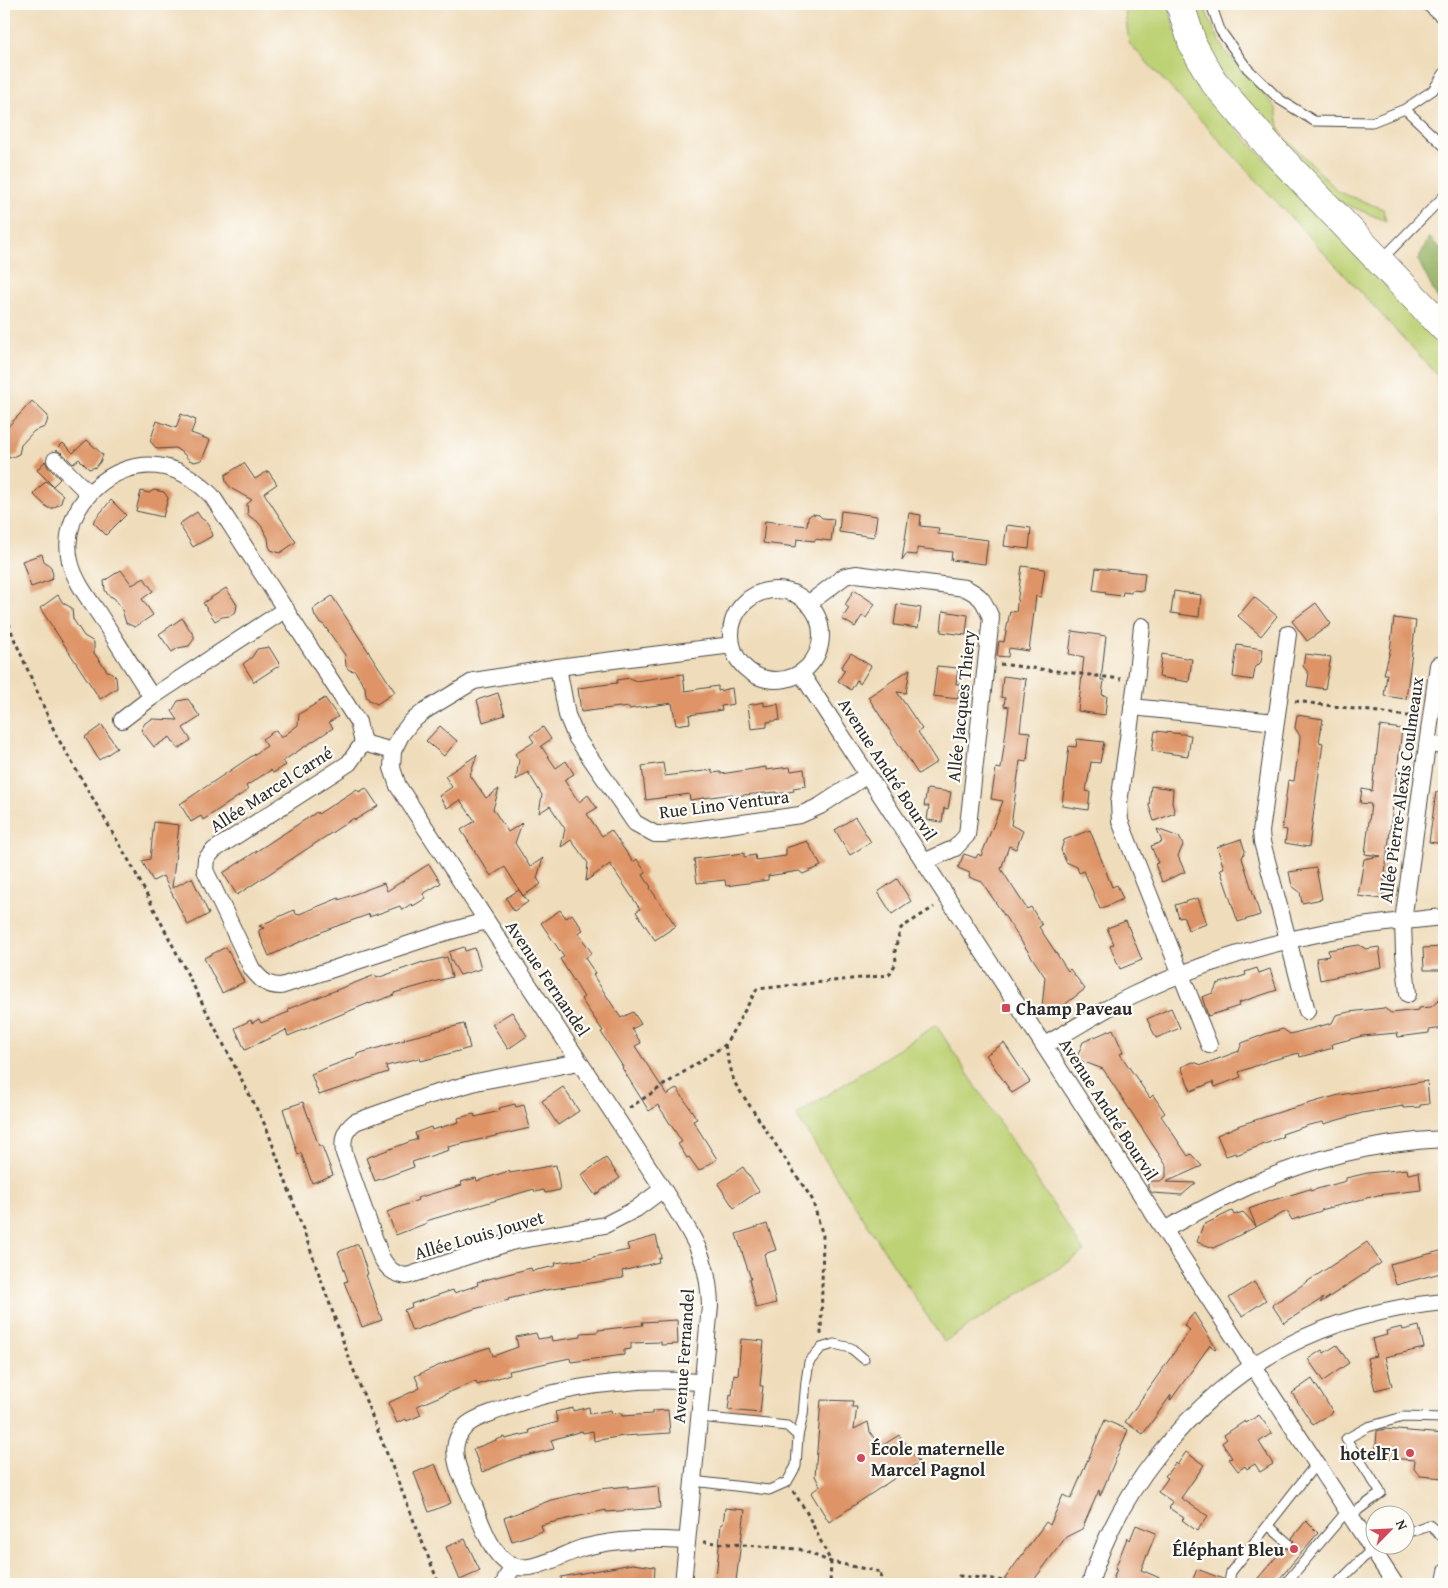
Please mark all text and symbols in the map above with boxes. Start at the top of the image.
street label: Allée Jacques Thiery [940,629,982,783]
street label: Allée Pierre-Alexis Coulmeaux [1372,674,1430,905]
street label: Avenue André Bourvil [832,692,944,846]
street label: Allée Marcel Carné [204,739,338,839]
street label: Rue Lino Ventura [657,783,791,825]
street label: Avenue Fernandel [499,914,597,1042]
place label: Champ Paveau [1016,995,1133,1022]
marker: Champ Paveau [1000,1002,1012,1014]
street label: Avenue André Bourvil [1053,1032,1165,1186]
street label: Allée Louis Jouvet [411,1203,548,1266]
street label: Avenue Fernandel [665,1288,701,1424]
place label: École maternelle Marcel Pagnol [871,1435,1005,1483]
place label: hotelF1 [1340,1440,1400,1467]
marker: hotelF1 [1404,1447,1416,1459]
marker: École maternelle Marcel Pagnol [855,1452,867,1464]
north arrow [1366,1506,1416,1556]
text: N [1391,1516,1413,1534]
place label: Éléphant Bleu [1173,1536,1285,1563]
marker: Éléphant Bleu [1288,1543,1300,1555]

